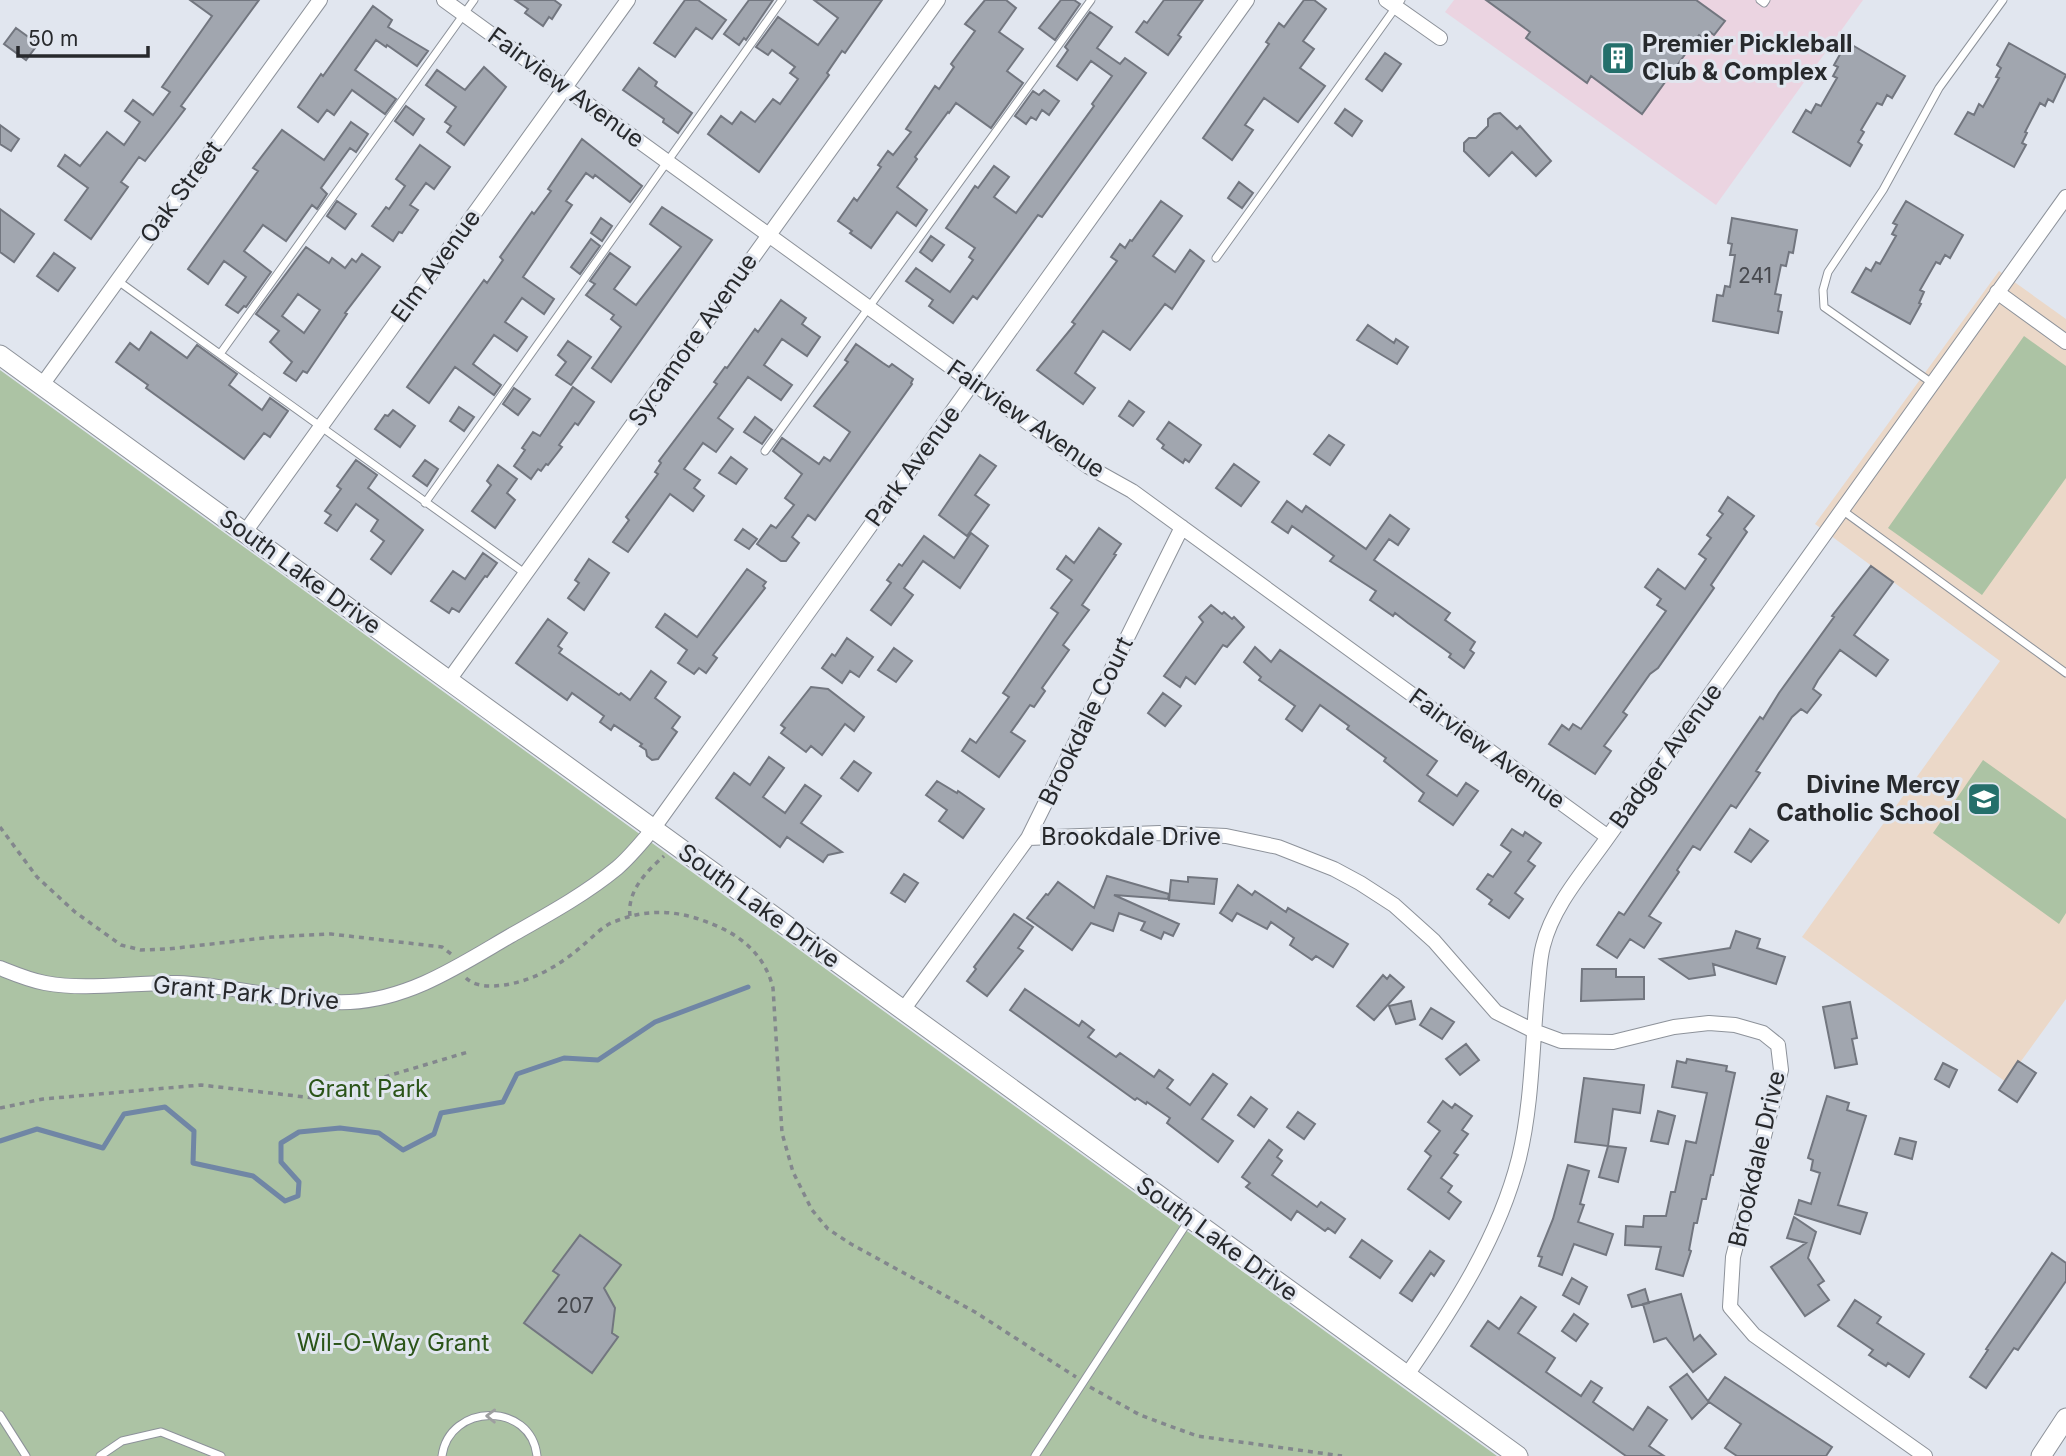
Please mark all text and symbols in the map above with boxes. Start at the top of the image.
scale bar [18,14,147,58]
street label: Fairview Avenue [483,21,650,154]
text: 50 m [28,26,78,51]
place label: Premier Pickleball Club & Complex [1642,29,1852,86]
building icon: Premier Pickleball Club & Complex [1599,39,1637,77]
street label: Oak Street [134,135,228,249]
street label: Elm Avenue [385,204,486,328]
street label: Sycamore Avenue [622,247,763,432]
house number: 241 [1738,263,1772,288]
street label: Fairview Avenue [942,353,1111,484]
street label: Park Avenue [859,400,966,532]
street label: South Lake Drive [214,503,387,640]
street label: Brookdale Court [1032,632,1139,810]
street label: Badger Avenue [1603,677,1728,834]
street label: Fairview Avenue [1404,682,1571,815]
place label: Divine Mercy Catholic School [1776,770,1961,827]
school or university icon: Divine Mercy Catholic School [1965,780,2003,818]
street label: Brookdale Drive [1041,822,1221,851]
street label: South Lake Drive [673,837,846,974]
street label: Grant Park Drive [152,970,340,1015]
street label: Brookdale Drive [1722,1068,1791,1250]
park label: Grant Park [308,1074,428,1103]
street label: South Lake Drive [1131,1170,1304,1307]
house number: 207 [556,1293,594,1318]
park label: Wil-O-Way Grant [297,1328,490,1357]
one-way arrow [485,1408,496,1424]

